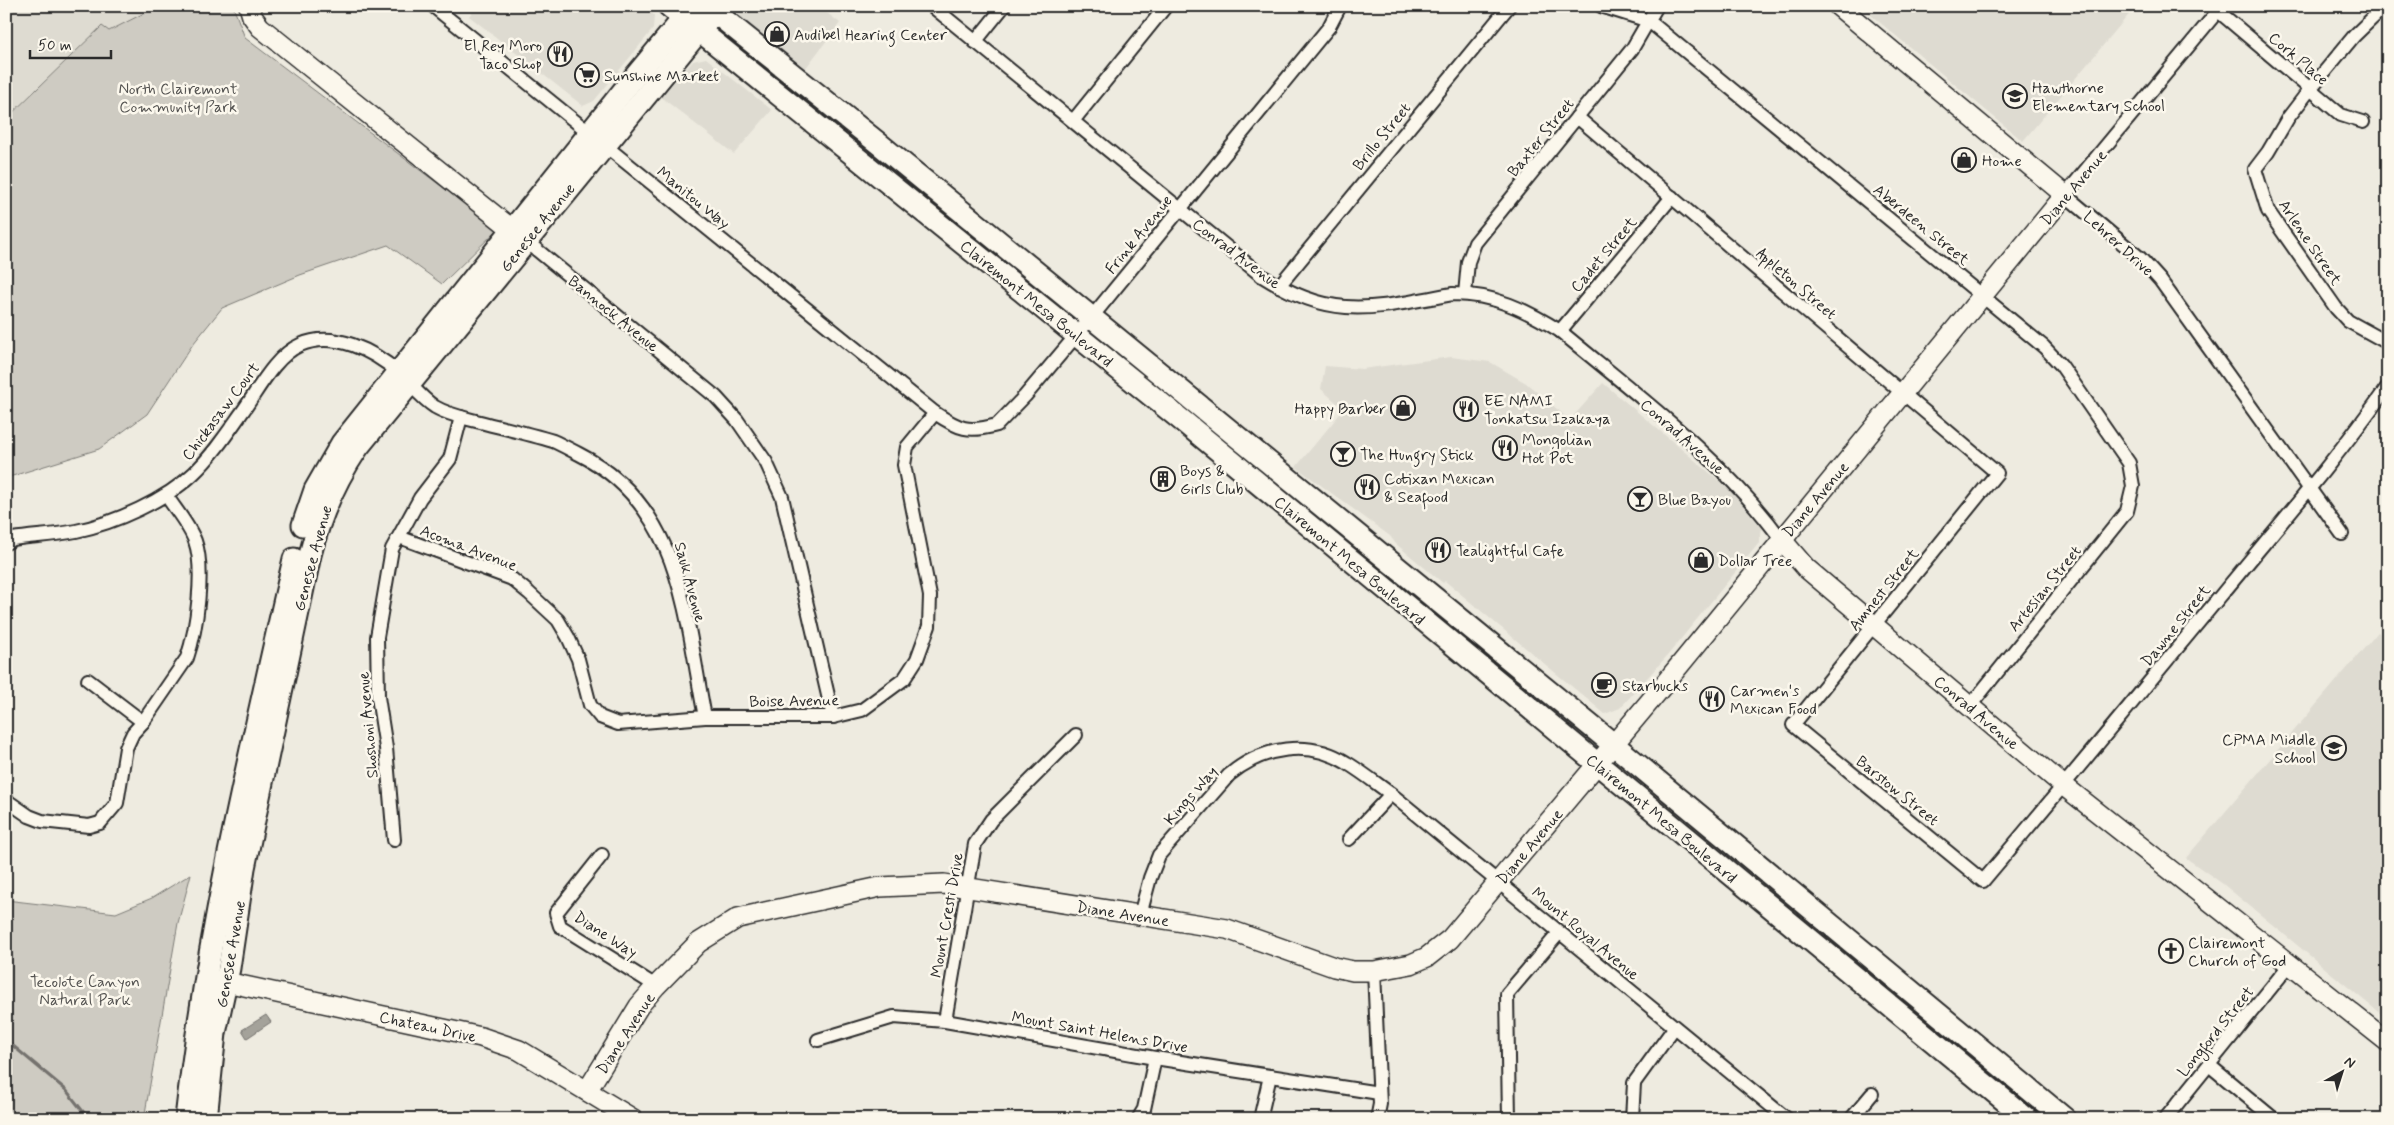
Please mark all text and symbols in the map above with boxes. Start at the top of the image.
shop icon: Audibel Hearing Center [764,21,790,47]
place label: Audibel Hearing Center [794,25,947,47]
scale bar [30,28,111,60]
street label: Cork Place [2264,28,2332,90]
text: 50 m [38,36,72,56]
place label: El Rey Moro Taco Shop [463,36,542,75]
restaurant icon: El Rey Moro Taco Shop [547,41,573,67]
supermarket icon: Sunshine Market [574,62,600,88]
place label: Sunshine Market [604,66,719,87]
place label: Hawthorne Elementary School [2032,78,2165,117]
park label: North Clairemont Community Park [119,79,238,118]
school or university icon: Hawthorne Elementary School [2002,83,2028,109]
street label: Baxter Street [1503,94,1579,182]
street label: Brillo Street [1348,99,1416,175]
street label: Diane Avenue [2036,145,2112,230]
shop icon: Home [1951,147,1977,173]
place label: Home [1982,151,2022,172]
street label: Manitou Way [652,162,734,234]
street label: Genesee Avenue [496,179,581,277]
street label: Aberdeen Street [1869,180,1974,271]
street label: Frink Avenue [1101,191,1178,279]
street label: Arlene Street [2273,196,2346,290]
street label: Lehrer Drive [2078,207,2158,281]
street label: Cadet Street [1566,212,1642,297]
street label: Conrad Avenue [1188,214,1285,295]
street label: Clairemont Mesa Boulevard [955,236,1117,372]
street label: Appleton Street [1751,243,1841,326]
street label: Bannock Avenue [563,271,663,358]
street label: Chickasaw Court [177,358,265,465]
place label: EE NAMI Tonkatsu Izakaya [1484,391,1610,430]
shop icon: Happy Barber [1390,395,1416,421]
street label: Conrad Avenue [1635,395,1729,480]
restaurant icon: EE NAMI Tonkatsu Izakaya [1453,396,1479,422]
place label: Happy Barber [1294,399,1386,420]
place label: Mongolian Hot Pot [1522,430,1592,469]
restaurant icon: Mongolian Hot Pot [1492,435,1518,461]
bar icon: The Hungry Stick [1330,441,1356,467]
place label: The Hungry Stick [1360,445,1474,467]
street label: Diane Avenue [1778,457,1854,542]
place label: Boys & Girls Club [1180,461,1243,500]
building icon: Boys & Girls Club [1150,466,1176,492]
place label: Cotixan Mexican & Seafood [1384,469,1495,510]
restaurant icon: Cotixan Mexican & Seafood [1354,474,1380,500]
bar icon: Blue Bayou [1627,486,1653,512]
place label: Blue Bayou [1658,490,1731,511]
street label: Clairemont Mesa Boulevard [1269,492,1429,631]
street label: Genesee Avenue [289,503,338,614]
street label: Acoma Avenue [417,520,520,577]
restaurant icon: Tealightful Cafe [1425,537,1451,563]
street label: Sauk Avenue [669,540,710,625]
place label: Tealightful Cafe [1456,541,1565,562]
street label: Artesian Street [2004,542,2086,636]
street label: Amnest Street [1844,544,1924,636]
shop icon: Dollar Tree [1688,547,1714,573]
place label: Dollar Tree [1718,551,1792,572]
street label: Dawne Street [2137,580,2216,671]
street label: Shoshoni Avenue [353,670,384,779]
street label: Conrad Avenue [1929,671,2024,755]
cafe icon: Starbucks [1591,672,1617,698]
place label: Starbucks [1622,676,1688,697]
place label: Carmen's Mexican Food [1730,681,1817,720]
restaurant icon: Carmen's Mexican Food [1699,686,1725,712]
street label: Boise Avenue [749,690,839,713]
place label: CPMA Middle School [2222,730,2316,769]
school or university icon: CPMA Middle School [2321,735,2347,761]
street label: Clairemont Mesa Boulevard [1581,750,1741,889]
street label: Barstow Street [1851,751,1943,831]
street label: Kings Way [1160,762,1223,831]
street label: Diane Avenue [1492,804,1568,889]
street label: Mount Cresti Drive [926,850,969,980]
street label: Mount Royal Avenue [1527,883,1644,986]
street label: Diane Avenue [1075,897,1171,932]
street label: Genesee Avenue [212,899,251,1010]
street label: Diane Way [569,907,641,964]
place label: Clairemont Church of God [2188,933,2286,972]
church icon: Clairemont Church of God [2158,938,2184,964]
park label: Tecolote Canyon Natural Park [30,972,140,1011]
street label: Longford Street [2173,982,2261,1083]
street label: Diane Avenue [592,989,661,1079]
street label: Chateau Drive [377,1007,479,1048]
street label: Mount Saint Helens Drive [1010,1007,1190,1058]
north arrow [2316,1048,2366,1098]
text: N [2340,1053,2359,1073]

